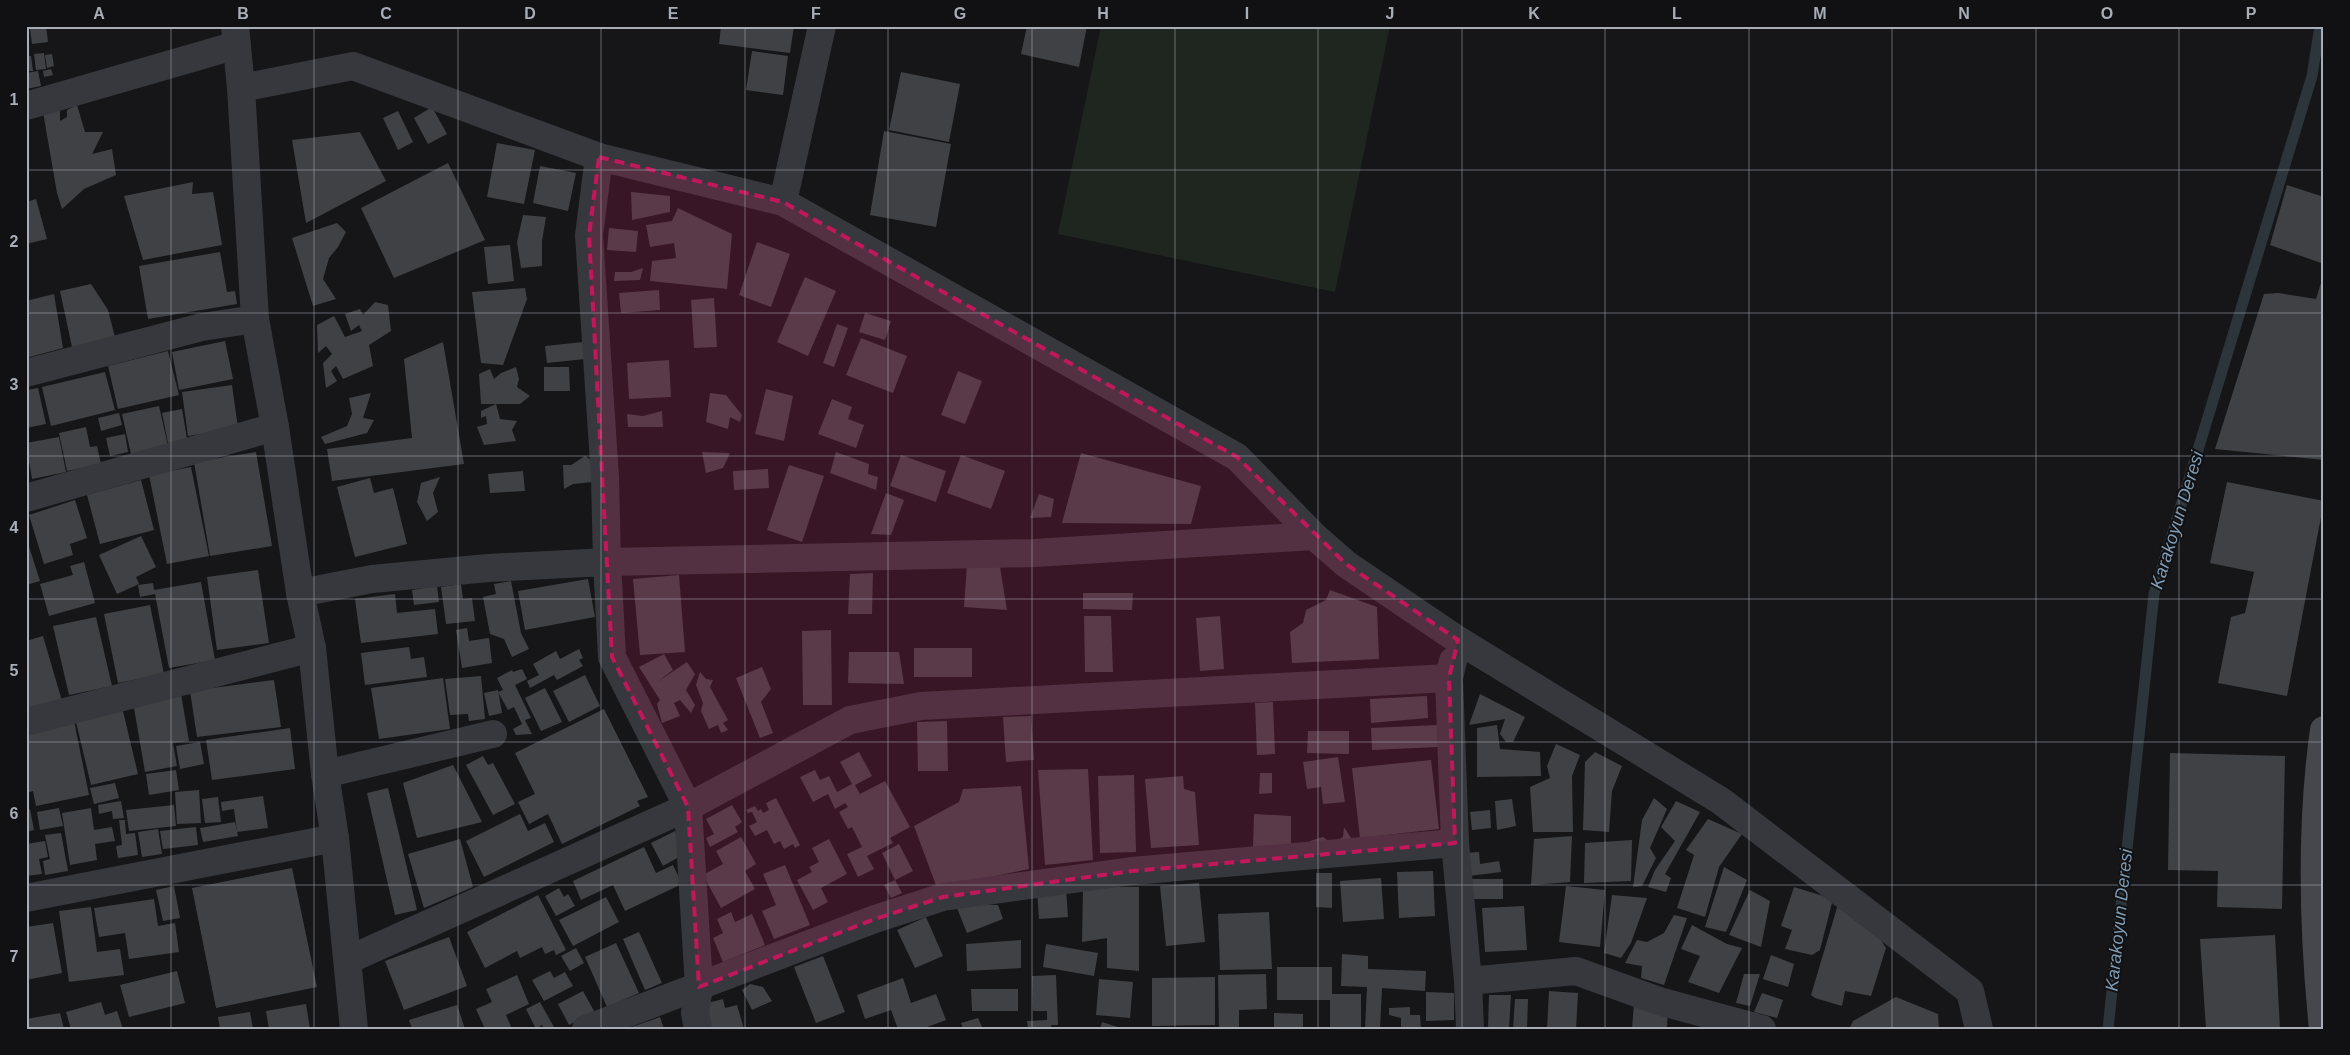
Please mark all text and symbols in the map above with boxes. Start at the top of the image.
text: A [93,5,105,22]
text: B [237,5,249,22]
text: C [380,5,392,22]
text: D [524,5,536,22]
text: E [668,5,679,22]
text: F [811,5,821,22]
text: G [954,5,966,22]
text: H [1097,5,1109,22]
text: I [1245,5,1249,22]
text: J [1386,5,1394,22]
text: K [1528,5,1540,22]
text: L [1672,5,1682,22]
text: M [1813,5,1827,22]
text: N [1958,5,1970,22]
text: O [2101,5,2113,22]
text: P [2246,5,2257,22]
text: 1 [10,91,19,108]
text: 2 [10,233,19,250]
text: 3 [10,376,19,393]
water label: Karakoyun Deresi [2147,448,2208,591]
text: 4 [10,519,19,536]
text: 5 [10,662,19,679]
text: 6 [10,805,19,822]
water label: Karakoyun Deresi [2102,847,2137,992]
text: 7 [10,948,19,965]

